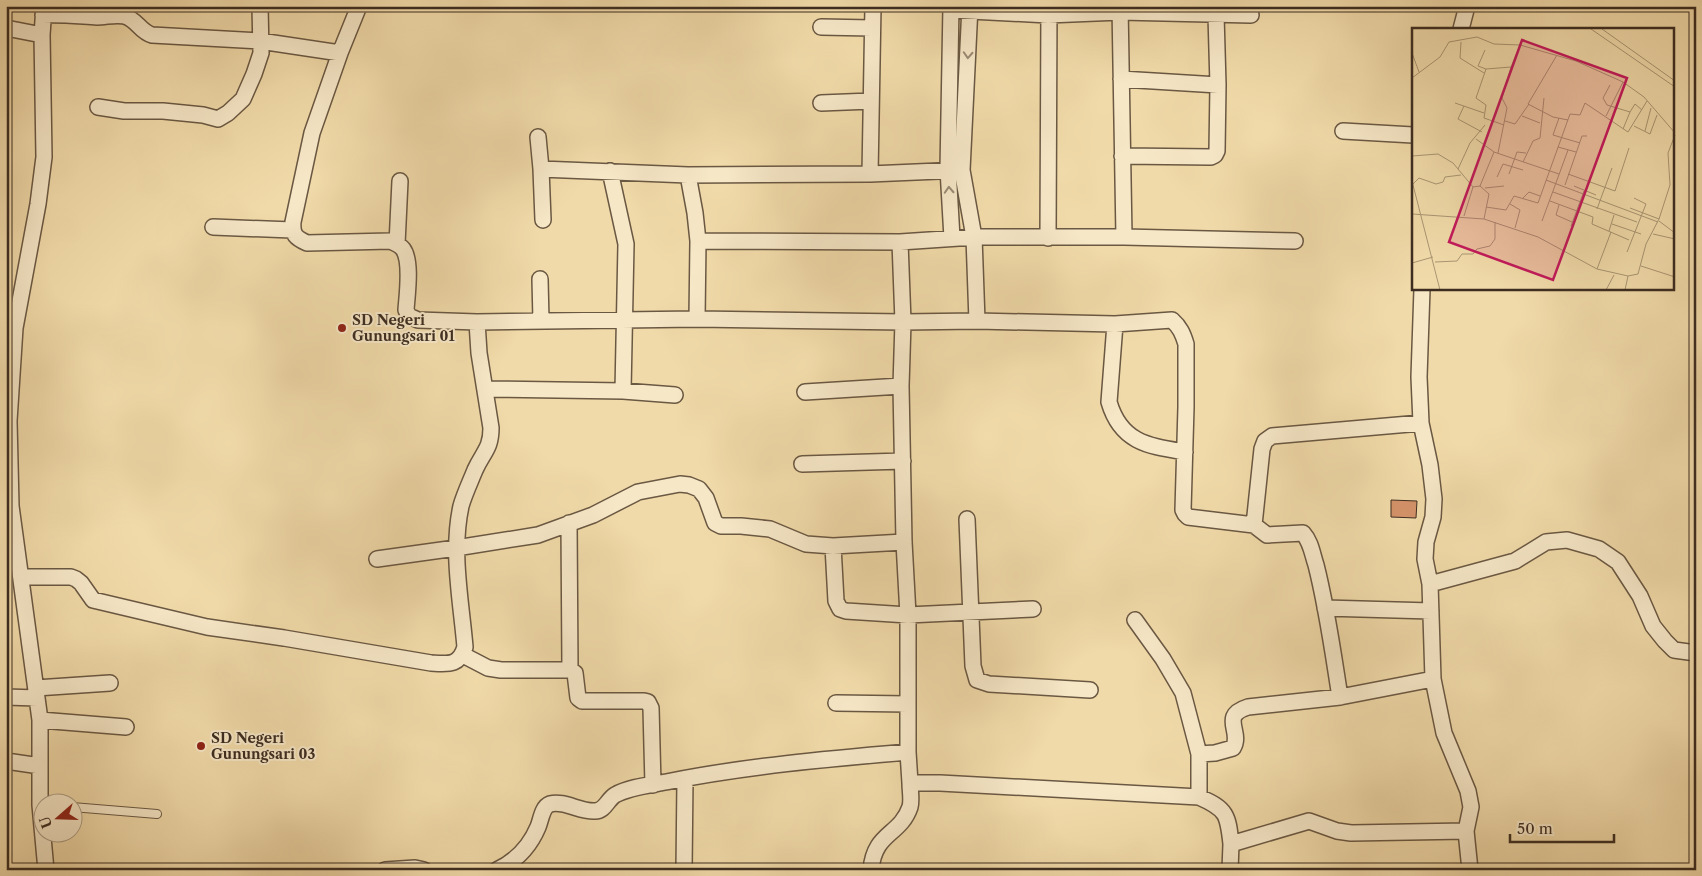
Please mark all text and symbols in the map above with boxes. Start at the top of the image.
inset map [1412,28,1674,290]
one-way arrow [962,51,973,59]
one-way arrow [944,186,955,194]
place label: SD Negeri Gunungsari 01 [352,311,455,345]
marker: SD Negeri Gunungsari 01 [336,322,348,334]
place label: SD Negeri Gunungsari 03 [211,729,315,763]
marker: SD Negeri Gunungsari 03 [195,740,207,752]
north arrow [32,794,82,844]
scale bar [1510,811,1613,843]
text: U [35,813,56,831]
text: 50 m [1517,819,1553,838]

